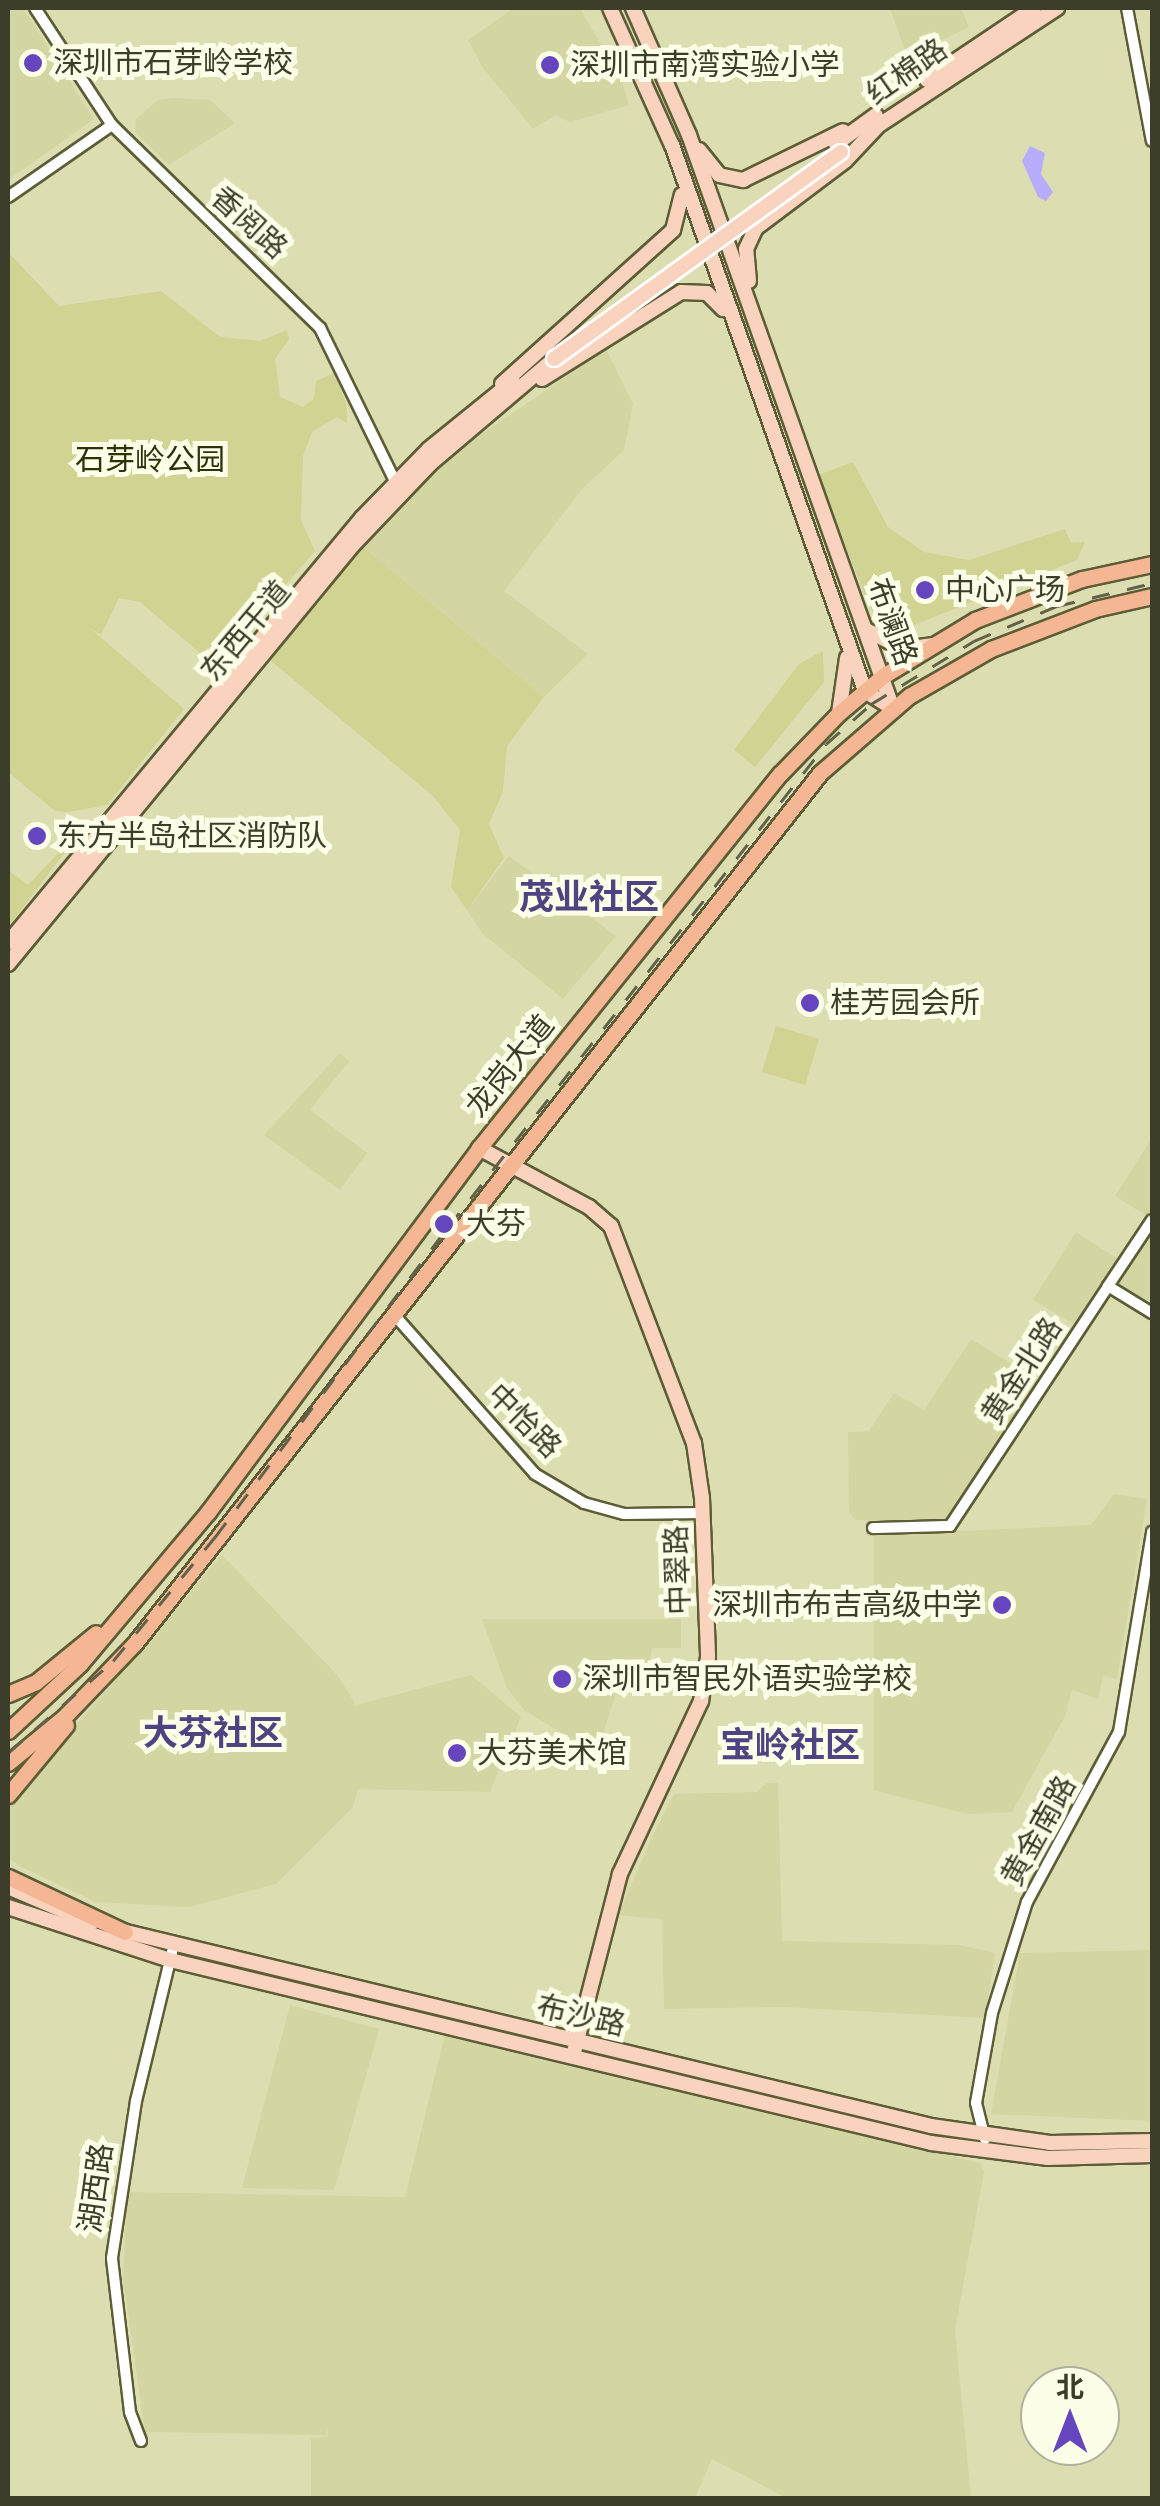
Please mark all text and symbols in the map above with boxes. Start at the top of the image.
street label: 红棉路 [860,31,954,113]
place label: 深圳市石芽岭学校 [53,45,293,81]
place label: 深圳市南湾实验小学 [570,47,840,83]
marker: 深圳市石芽岭学校 [22,52,44,74]
marker: 深圳市南湾实验小学 [539,54,561,76]
street label: 香阅路 [204,180,294,266]
park label: 石芽岭公园 [75,442,225,478]
place label: 中心广场 [945,572,1065,608]
street label: 东西干道 [194,573,298,689]
street label: 布澜路 [860,574,924,670]
marker: 中心广场 [914,579,936,601]
place label: 东方半岛社区消防队 [57,818,327,854]
marker: 东方半岛社区消防队 [26,825,48,847]
district label: 茂业社区 [519,876,659,918]
place label: 桂芳园会所 [830,985,980,1021]
marker: 桂芳园会所 [799,992,821,1014]
street label: 龙岗大道 [458,1008,562,1124]
place label: 大芬 [466,1206,526,1242]
marker: 大芬 [431,1211,457,1237]
street label: 黄金北路 [974,1311,1070,1431]
street label: 中怡路 [479,1376,569,1466]
street label: 中翠路 [658,1524,698,1616]
place label: 深圳市布吉高级中学 [712,1587,982,1623]
marker: 深圳市布吉高级中学 [991,1594,1013,1616]
place label: 深圳市智民外语实验学校 [582,1661,912,1697]
marker: 深圳市智民外语实验学校 [551,1668,573,1690]
district label: 大芬社区 [143,1712,283,1754]
district label: 宝岭社区 [720,1724,860,1766]
place label: 大芬美术馆 [477,1735,627,1771]
marker: 大芬美术馆 [446,1742,468,1764]
street label: 黄金南路 [994,1770,1084,1892]
street label: 布沙路 [533,1988,629,2044]
street label: 湖西路 [72,2141,120,2235]
north arrow [1020,2366,1120,2466]
text: 北 [1056,2368,1084,2407]

